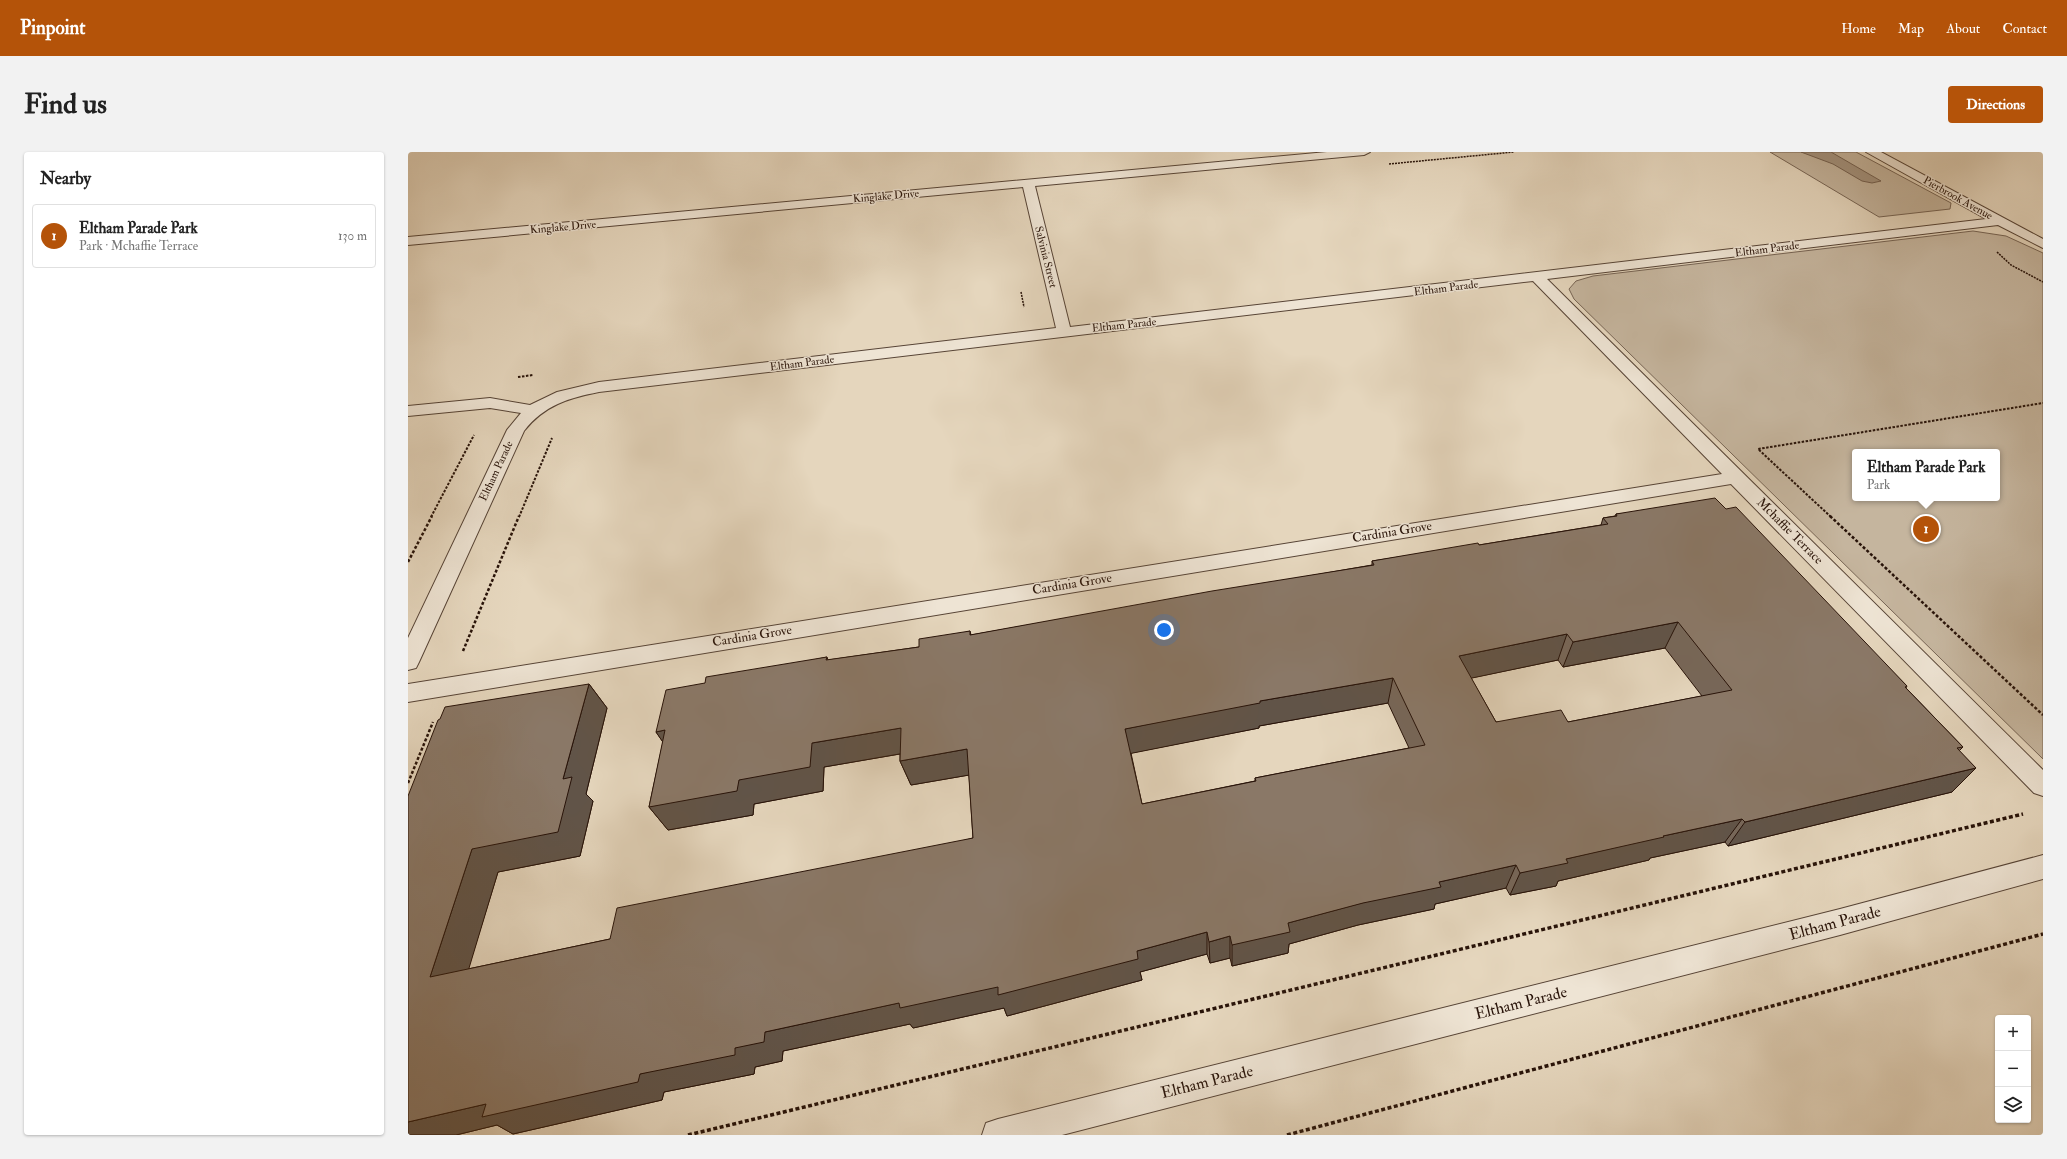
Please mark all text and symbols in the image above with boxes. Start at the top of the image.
text: Pinpoint [20,16,85,40]
text: Home [1841,20,1876,37]
text: Map [1898,20,1924,37]
text: About [1946,20,1980,37]
text: Contact [2002,20,2047,37]
button: Directions [1948,86,2043,123]
text: Find us [24,87,107,122]
text: Nearby [40,168,91,189]
street label: Pierbrook Avenue [1921,174,1995,223]
street label: Kinglake Drive [852,187,920,205]
street label: Kinglake Drive [529,218,597,236]
text: Eltham Parade Park [79,219,198,238]
street label: Salvinia Street [1032,225,1060,290]
text: 1 [52,228,56,244]
text: 130 m [338,228,367,244]
text: Park · Mchaffie Terrace [79,238,198,254]
street label: Eltham Parade [1734,239,1800,259]
street label: Eltham Parade [1413,278,1479,298]
street label: Eltham Parade [1091,315,1157,335]
street label: Eltham Parade [769,353,835,373]
street label: Eltham Parade [476,439,516,503]
popup [1852,449,2000,501]
text: Eltham Parade Park [1867,458,1985,477]
text: Park [1867,477,1890,493]
street label: Mchaffie Terrace [1753,494,1827,568]
pin: 1 [1913,514,1939,544]
street label: Cardinia Grove [1351,518,1434,546]
street label: Cardinia Grove [1031,570,1114,598]
your location [1154,620,1174,640]
street label: Cardinia Grove [711,622,794,650]
street label: Eltham Parade [1787,901,1883,945]
street label: Eltham Parade [1473,982,1569,1024]
map controls [1995,1015,2031,1123]
button: + [1995,1015,2031,1051]
button: − [1995,1051,2031,1087]
street label: Eltham Parade [1159,1061,1255,1103]
button: layers [1995,1087,2031,1123]

